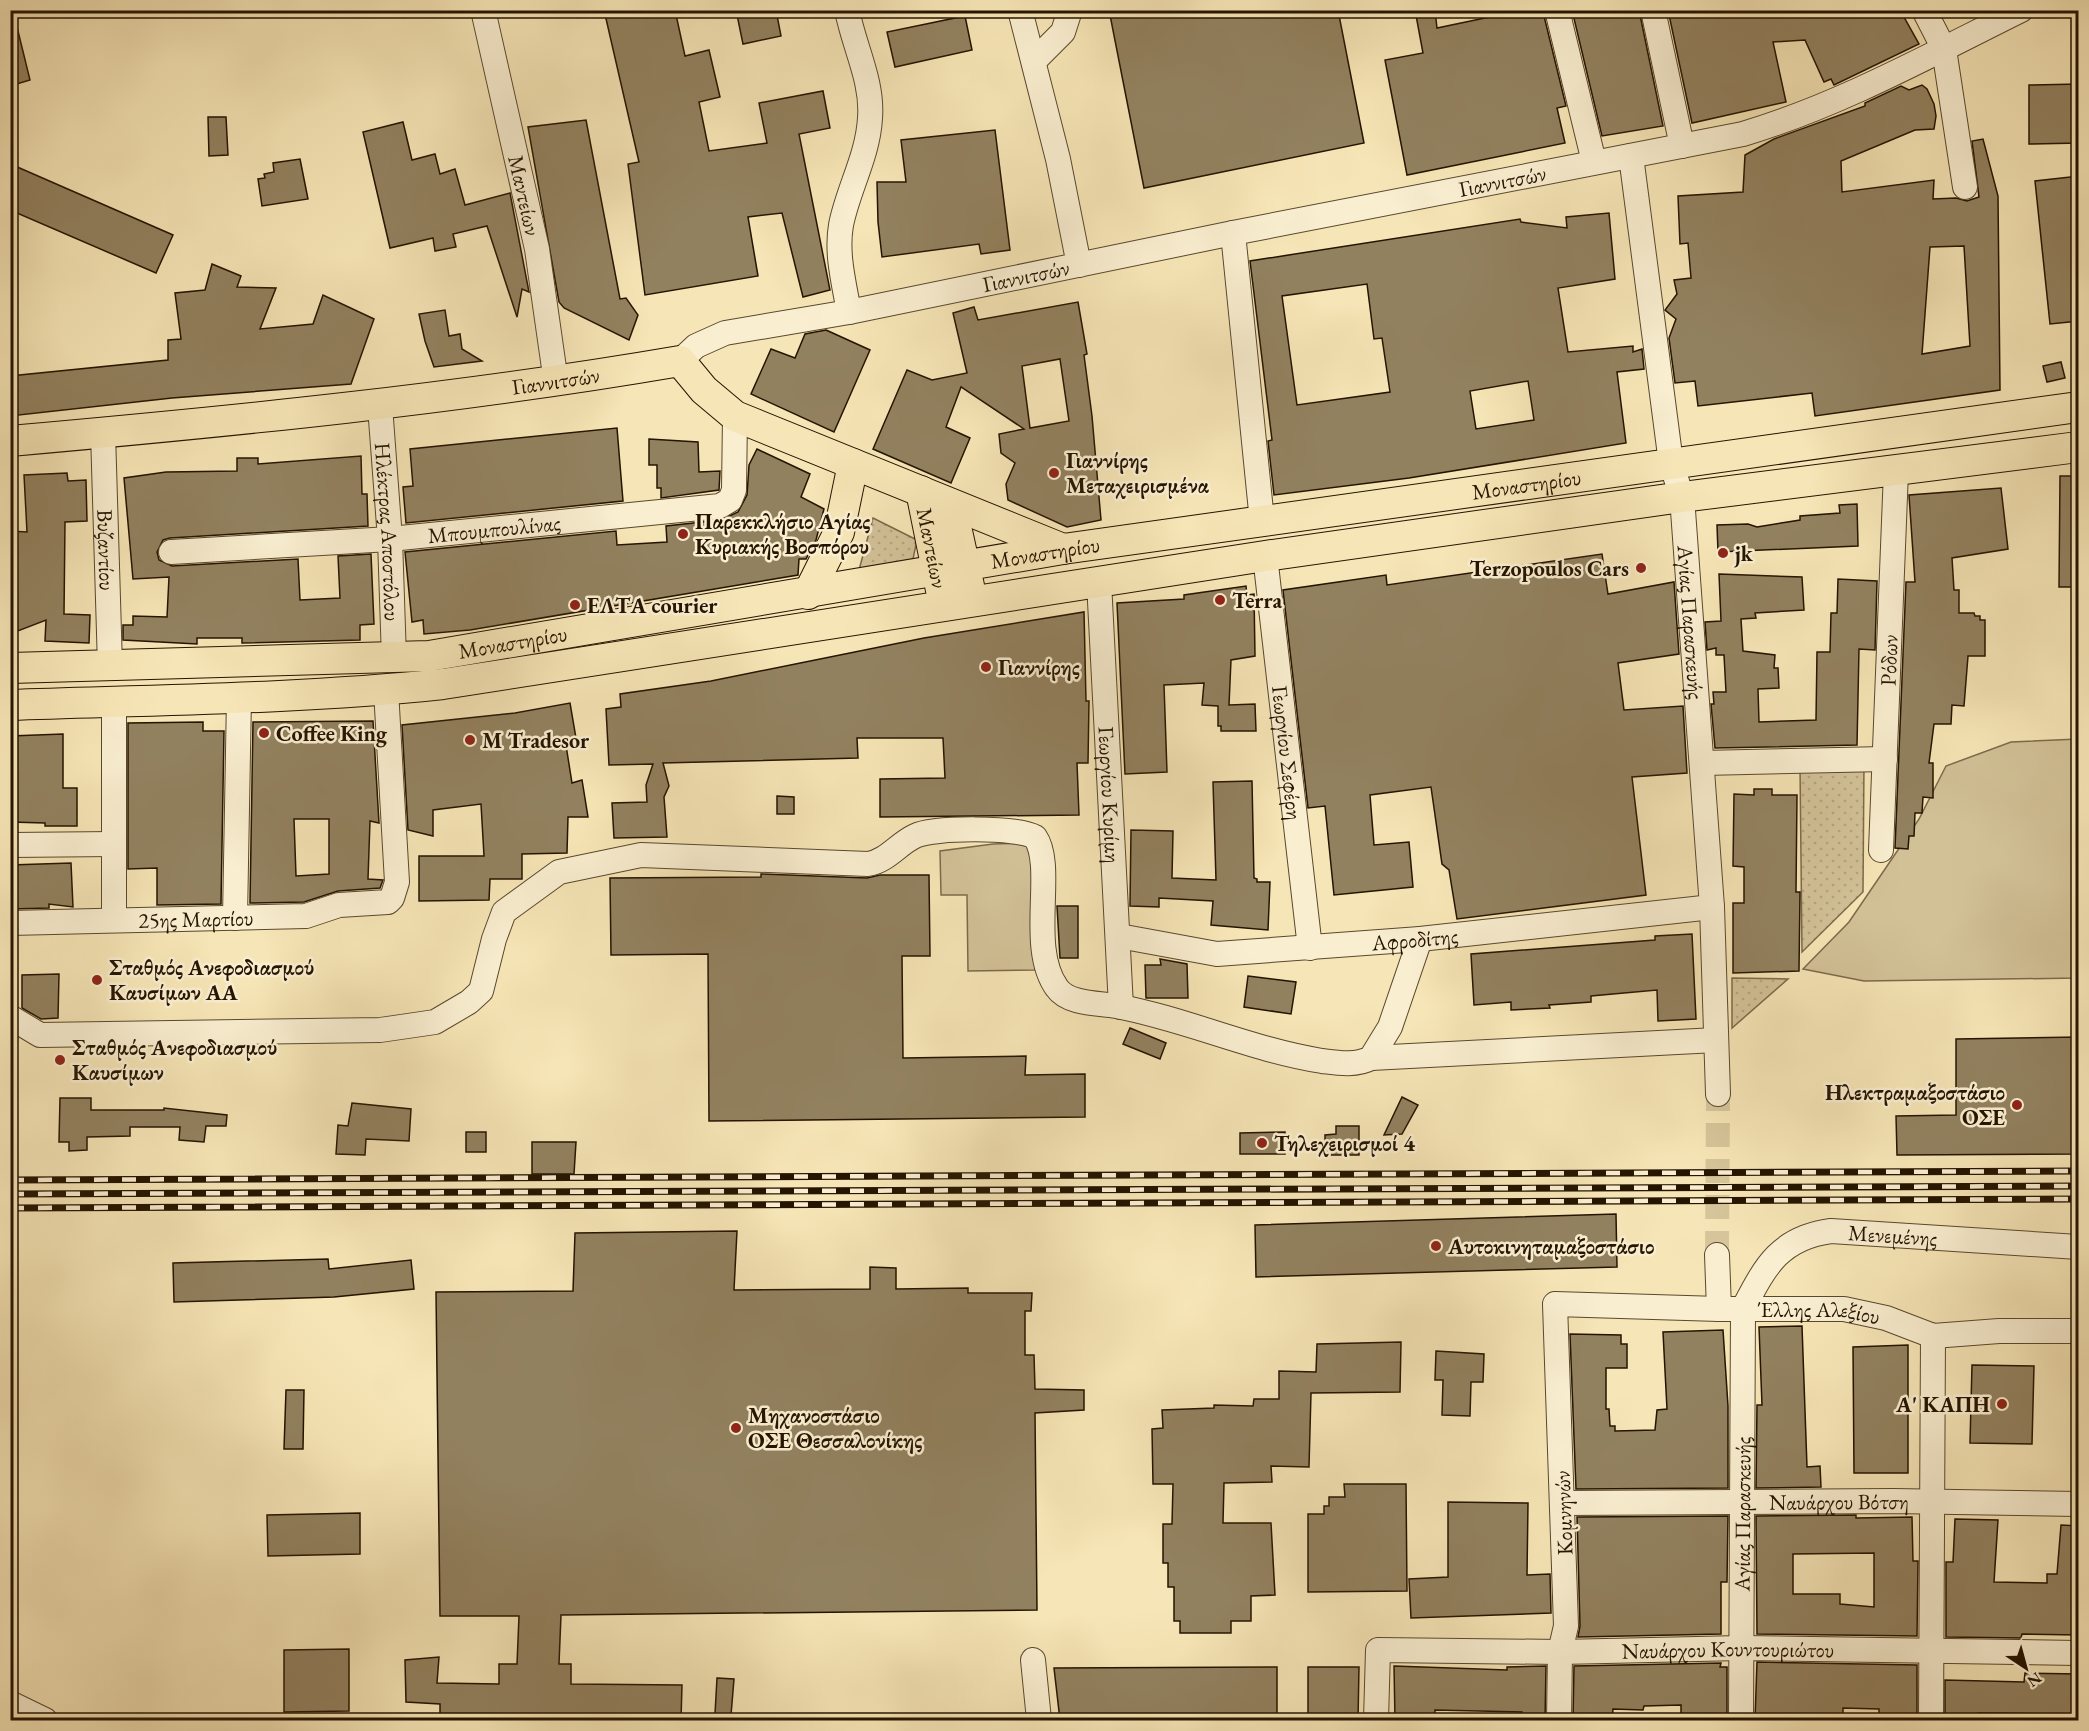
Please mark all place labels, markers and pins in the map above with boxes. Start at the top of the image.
place label: Γιαννίρης Μεταχειρισμένα [1066,446,1210,500]
marker: Γιαννίρης Μεταχειρισμένα [1047,466,1061,480]
place label: Παρεκκλήσιο Αγίας Κυριακής Βοσπόρου [695,507,871,561]
marker: Παρεκκλήσιο Αγίας Κυριακής Βοσπόρου [676,527,690,541]
place label: jk [1734,539,1754,568]
marker: jk [1716,546,1730,560]
place label: Terzopoulos Cars [1469,554,1629,583]
marker: Terzopoulos Cars [1634,561,1648,575]
place label: Terra [1232,586,1283,615]
place label: ΕΛΤΑ courier [587,591,718,620]
marker: Terra [1213,593,1227,607]
marker: ΕΛΤΑ courier [568,598,582,612]
place label: Γιαννίρης [998,653,1080,682]
marker: Γιαννίρης [979,660,993,674]
place label: Coffee King [276,719,388,748]
marker: Coffee King [257,726,271,740]
place label: M Tradesor [482,726,590,755]
marker: M Tradesor [463,733,477,747]
place label: Σταθμός Ανεφοδιασμού Καυσίμων ΑΑ [109,953,314,1007]
marker: Σταθμός Ανεφοδιασμού Καυσίμων ΑΑ [90,973,104,987]
place label: Σταθμός Ανεφοδιασμού Καυσίμων [72,1033,277,1087]
marker: Σταθμός Ανεφοδιασμού Καυσίμων [53,1053,67,1067]
place label: Ηλεκτραμαξοστάσιο ΟΣΕ [1825,1078,2005,1132]
marker: Ηλεκτραμαξοστάσιο ΟΣΕ [2010,1098,2024,1112]
place label: Τηλεχειρισμοί 4 [1274,1129,1415,1158]
marker: Τηλεχειρισμοί 4 [1255,1136,1269,1150]
place label: Αυτοκινηταμαξοστάσιο [1447,1232,1654,1261]
marker: Αυτοκινηταμαξοστάσιο [1429,1239,1443,1253]
place label: Α' ΚΑΠΗ [1895,1390,1990,1419]
marker: Α' ΚΑΠΗ [1995,1397,2009,1411]
place label: Μηχανοστάσιο ΟΣΕ Θεσσαλονίκης [748,1401,922,1455]
marker: Μηχανοστάσιο ΟΣΕ Θεσσαλονίκης [729,1421,743,1435]

